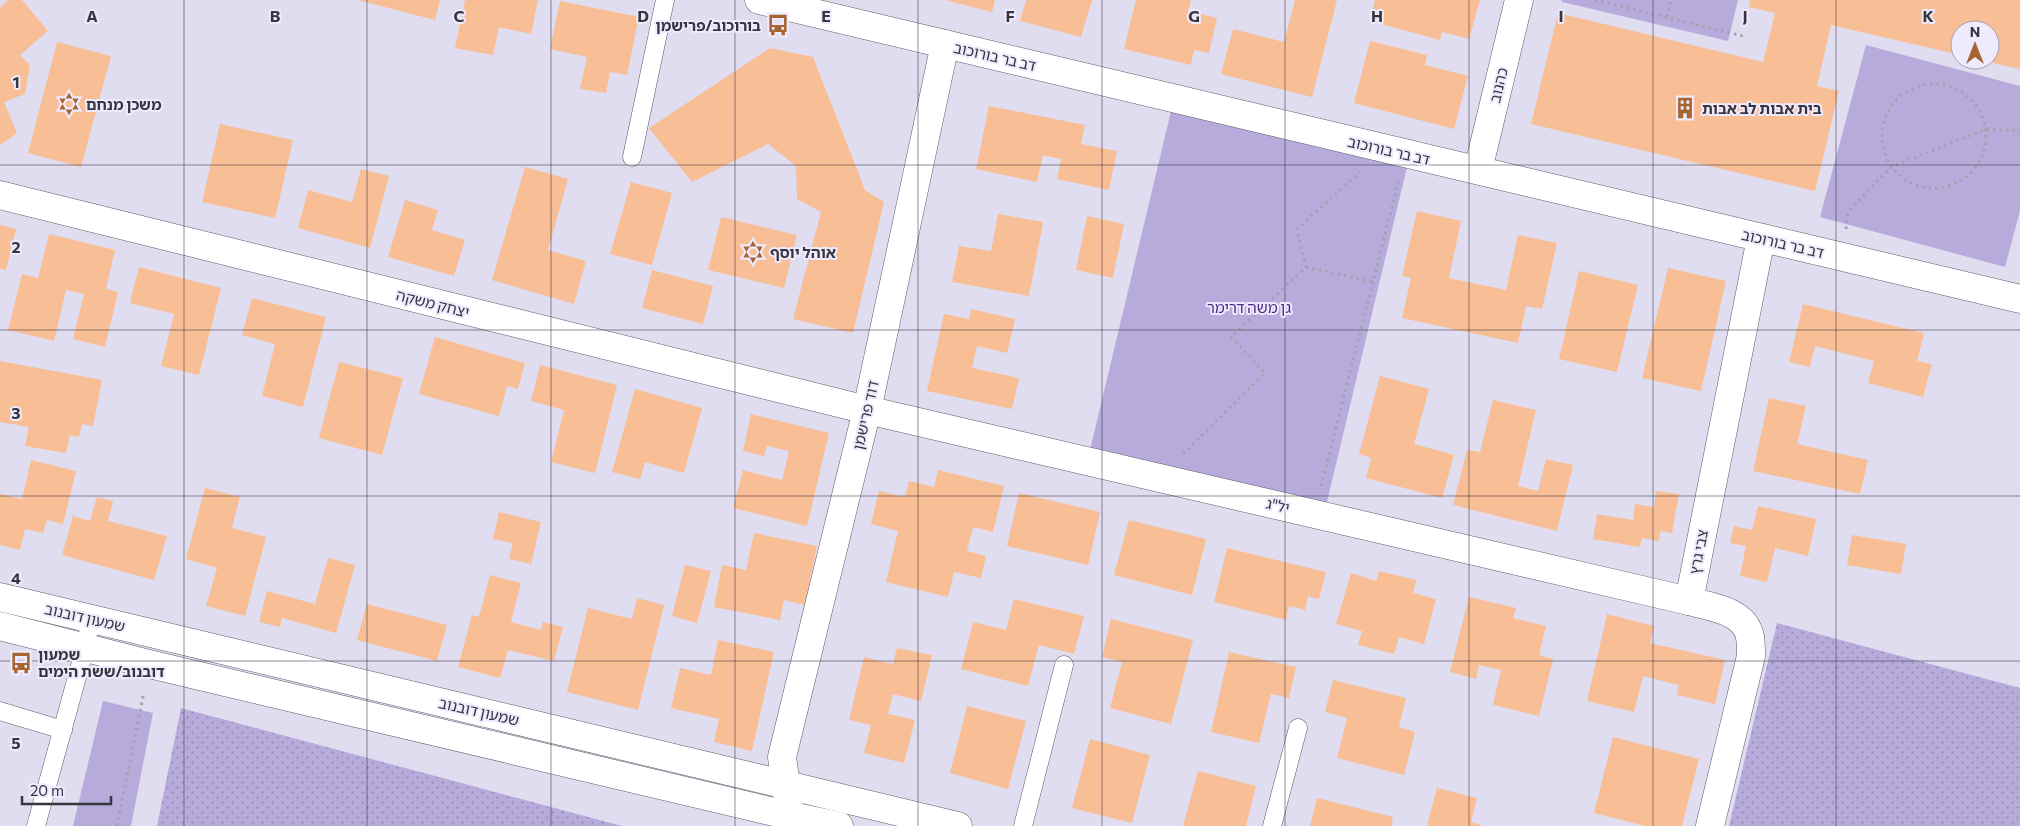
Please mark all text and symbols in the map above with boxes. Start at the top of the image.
text: A [86,6,98,25]
text: B [270,6,281,25]
text: C [454,6,465,25]
text: D [637,6,649,25]
text: E [821,6,831,25]
text: F [1005,6,1015,25]
text: G [1188,6,1200,25]
text: H [1371,6,1383,25]
text: I [1558,6,1564,25]
text: J [1742,6,1748,25]
text: K [1922,6,1934,25]
bus stop icon: בורוכוב/פרישמן [765,12,791,38]
place label: בורוכוב/פרישמן [655,16,761,34]
north arrow [1950,20,2000,70]
text: N [1970,23,1980,40]
street label: דב בר בורוכוב [952,38,1038,74]
street label: כהנוב [1485,65,1511,104]
text: 1 [12,72,20,91]
synagogue icon: משכן מנחם [56,91,82,117]
place label: משכן מנחם [86,95,162,113]
building icon: בית אבות לב אבות [1672,95,1698,121]
place label: בית אבות לב אבות [1702,99,1822,117]
street label: דב בר בורוכוב [1346,132,1432,168]
street label: דב בר בורוכוב [1740,225,1826,261]
text: 2 [11,237,21,256]
synagogue icon: אוהל יוסף [740,239,766,265]
place label: אוהל יוסף [770,243,836,261]
street label: יצחק משקה [395,285,471,321]
park label: גן משה דרימר [1207,298,1291,316]
street label: דוד פרישמן [848,379,882,451]
text: 3 [11,403,21,422]
street label: יל"ג [1265,494,1291,516]
street label: צבי גרץ [1685,528,1711,576]
text: 4 [11,568,21,587]
street label: שמעון דובנוב [43,599,127,635]
place label: שמעון דובנוב/ששת הימים [38,645,165,680]
bus stop icon: שמעון דובנוב/ששת הימים [8,650,34,676]
street label: שמעון דובנוב [437,693,521,729]
text: 5 [11,733,21,752]
scale bar [22,774,111,806]
text: 20 m [30,781,64,799]

